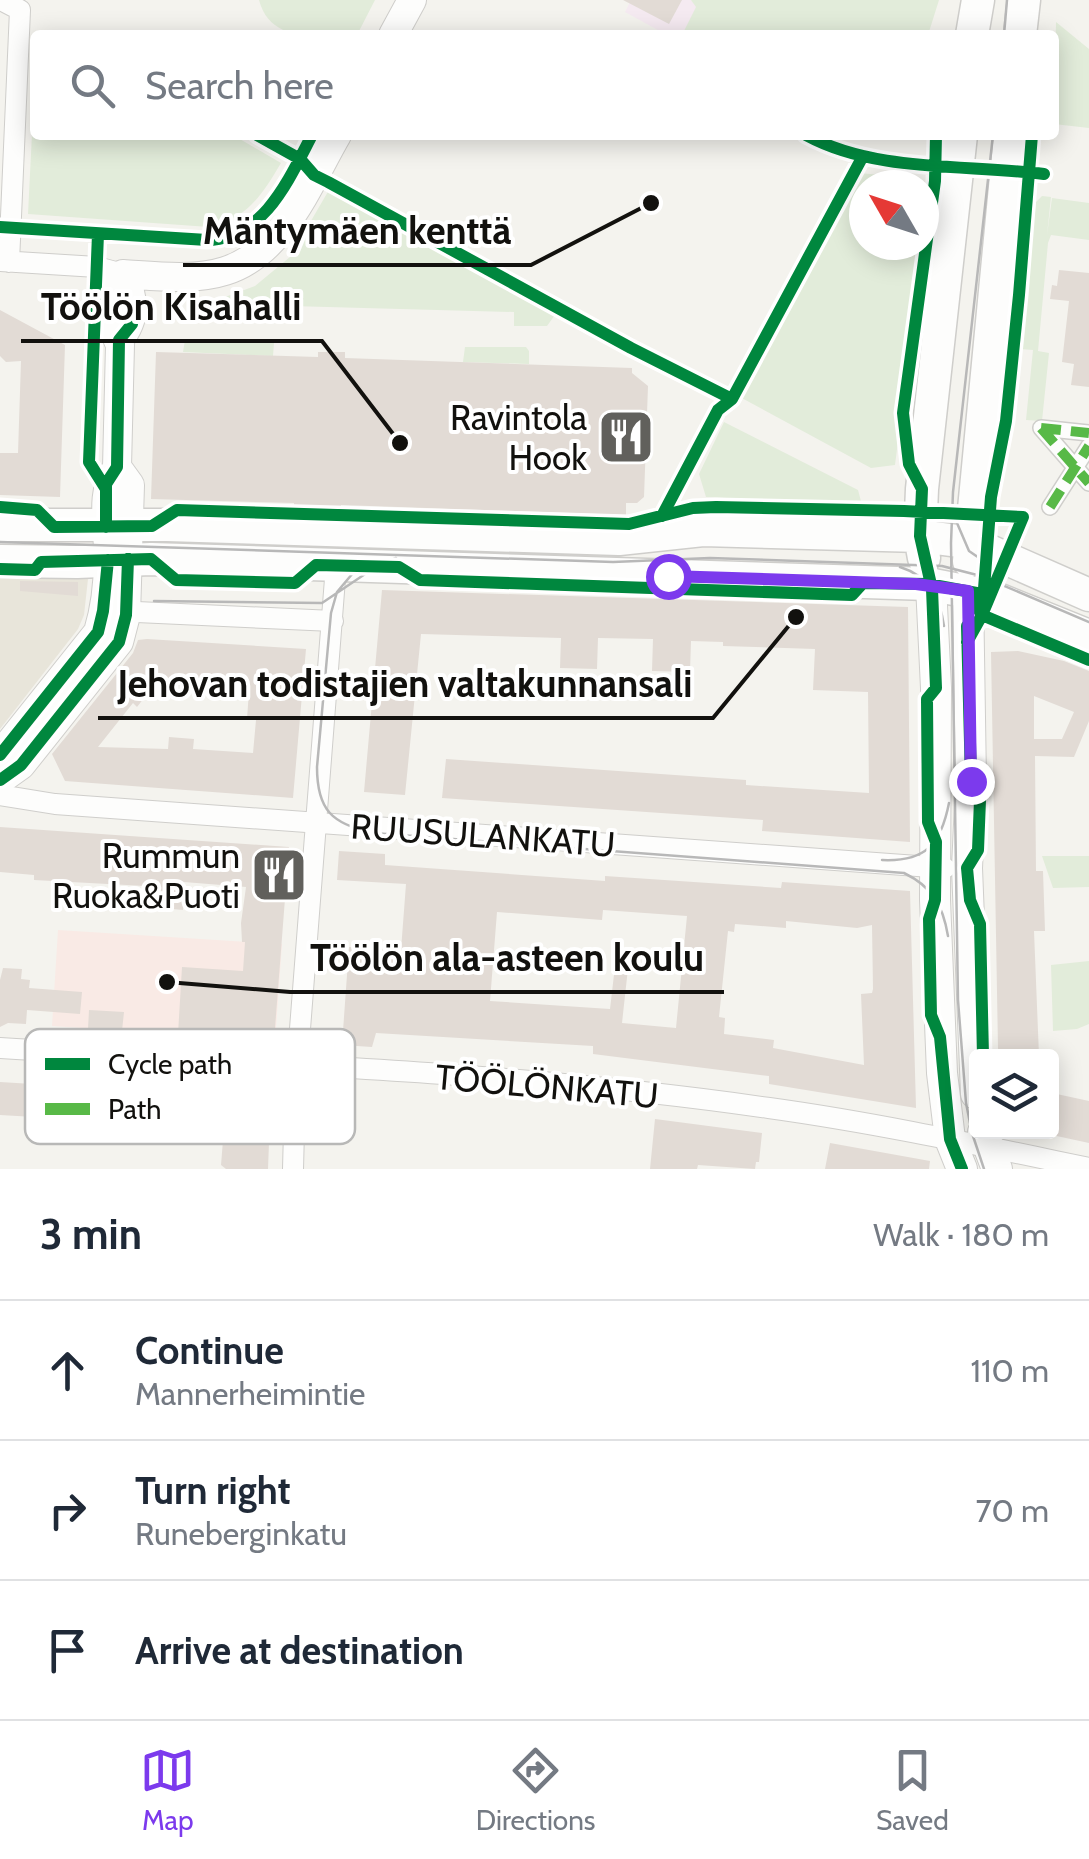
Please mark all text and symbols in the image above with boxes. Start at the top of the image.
search box [30,30,1059,140]
icon: search [65,58,120,113]
text: Search here [145,62,334,109]
north arrow [849,170,939,260]
callout: Mäntymäen kenttä [183,197,531,265]
text: Mäntymäen kenttä [203,207,511,254]
callout: Töölön Kisahalli [21,273,322,341]
text: Töölön Kisahalli [41,283,301,330]
place label: Ravintola Hook [450,396,587,479]
restaurant icon: Ravintola Hook [596,407,656,467]
route start [646,554,692,600]
callout: Jehovan todistajien valtakunnansali [98,650,713,718]
text: Jehovan todistajien valtakunnansali [117,660,692,707]
route end [949,759,995,805]
street label: RUUSULANKATU [349,804,617,866]
place label: Rummun Ruoka&Puoti [52,834,240,917]
restaurant icon: Rummun Ruoka&Puoti [249,845,309,905]
callout: Töölön ala-asteen koulu [290,924,724,992]
text: Töölön ala-asteen koulu [310,934,704,981]
legend [25,1029,355,1144]
text: Cycle path [108,1047,232,1081]
map controls [969,1049,1059,1139]
button: layers [969,1049,1059,1139]
street label: TÖÖLÖNKATU [434,1055,660,1117]
text: Path [108,1092,161,1126]
text: 3 min [40,1208,142,1260]
text: Walk · 180 m [873,1215,1049,1254]
text: Continue [135,1327,284,1374]
icon: ahead [40,1343,95,1398]
text: 110 m [971,1351,1049,1390]
text: Mannerheimintie [135,1374,365,1413]
text: Turn right [135,1467,291,1514]
icon: right [40,1483,95,1538]
text: 70 m [976,1491,1049,1530]
text: Runeberginkatu [135,1514,347,1553]
icon: arrive [40,1623,95,1678]
text: Arrive at destination [135,1627,464,1674]
tab: Map [140,1743,195,1837]
tab: Directions [476,1743,595,1837]
tab: Saved [876,1743,949,1837]

